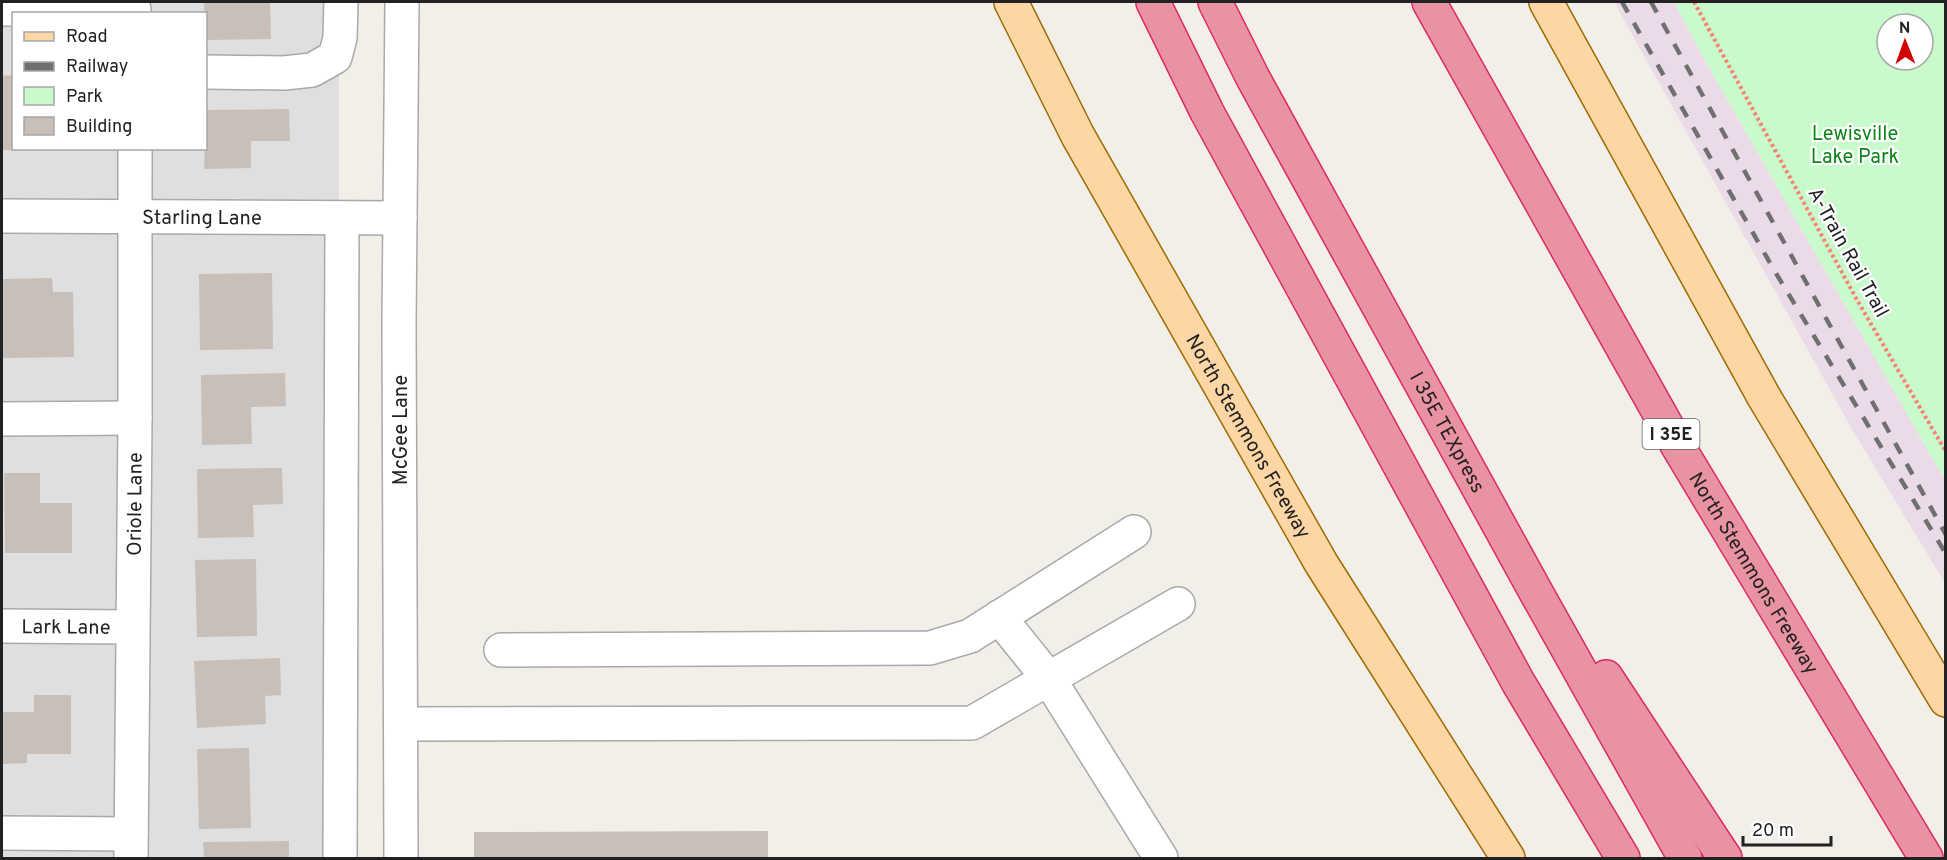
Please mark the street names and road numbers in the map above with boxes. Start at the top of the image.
street label: A-Train Rail Trail [1801,183,1894,323]
street label: Starling Lane [142,206,262,232]
street label: North Stemmons Freeway [1178,330,1316,544]
street label: I 35E TEXpress [1402,368,1490,498]
street label: McGee Lane [389,375,415,485]
road number: I 35E [1642,419,1700,449]
street label: Oriole Lane [123,452,150,556]
street label: North Stemmons Freeway [1682,468,1823,680]
street label: Lark Lane [21,615,111,642]

